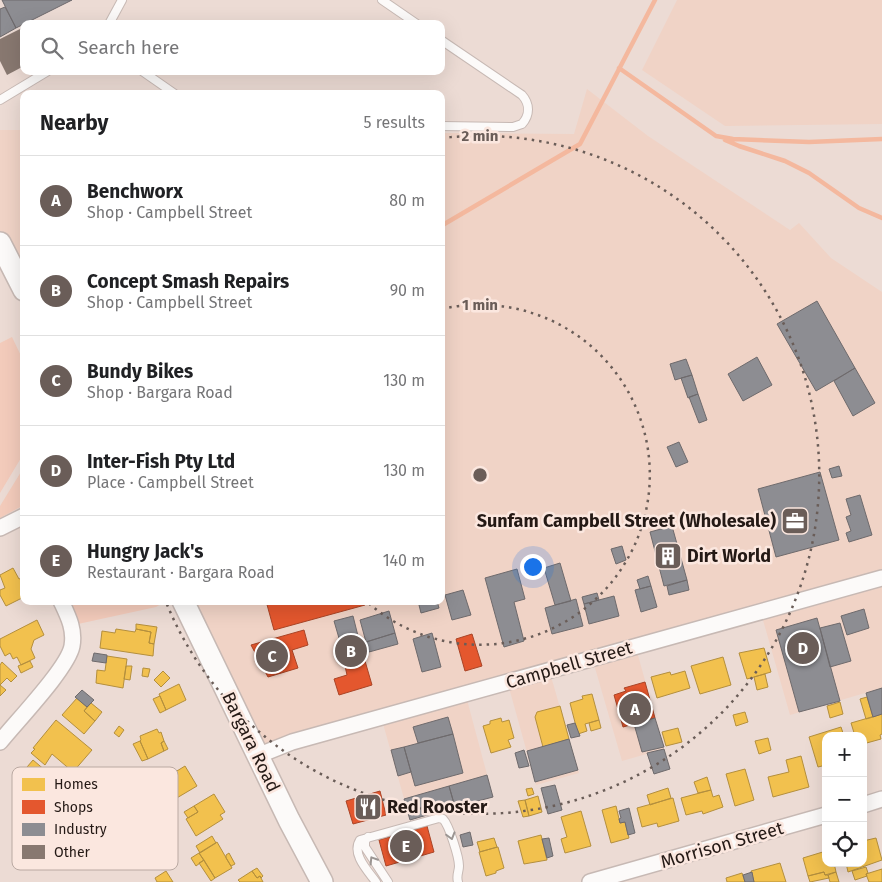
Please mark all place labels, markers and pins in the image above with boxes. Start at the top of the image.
centre of rings [471,466,489,484]
office icon: Sunfam Campbell Street (Wholesale) [780,506,810,536]
place label: Sunfam Campbell Street (Wholesale) [477,510,776,532]
building icon: Dirt World [653,541,683,571]
place label: Dirt World [687,545,771,567]
pin: D [787,629,819,667]
pin: B [335,632,367,670]
pin: C [256,637,288,675]
pin: A [619,690,651,728]
restaurant icon: Red Rooster [353,792,383,822]
place label: Red Rooster [387,796,488,818]
pin: E [390,827,422,865]

